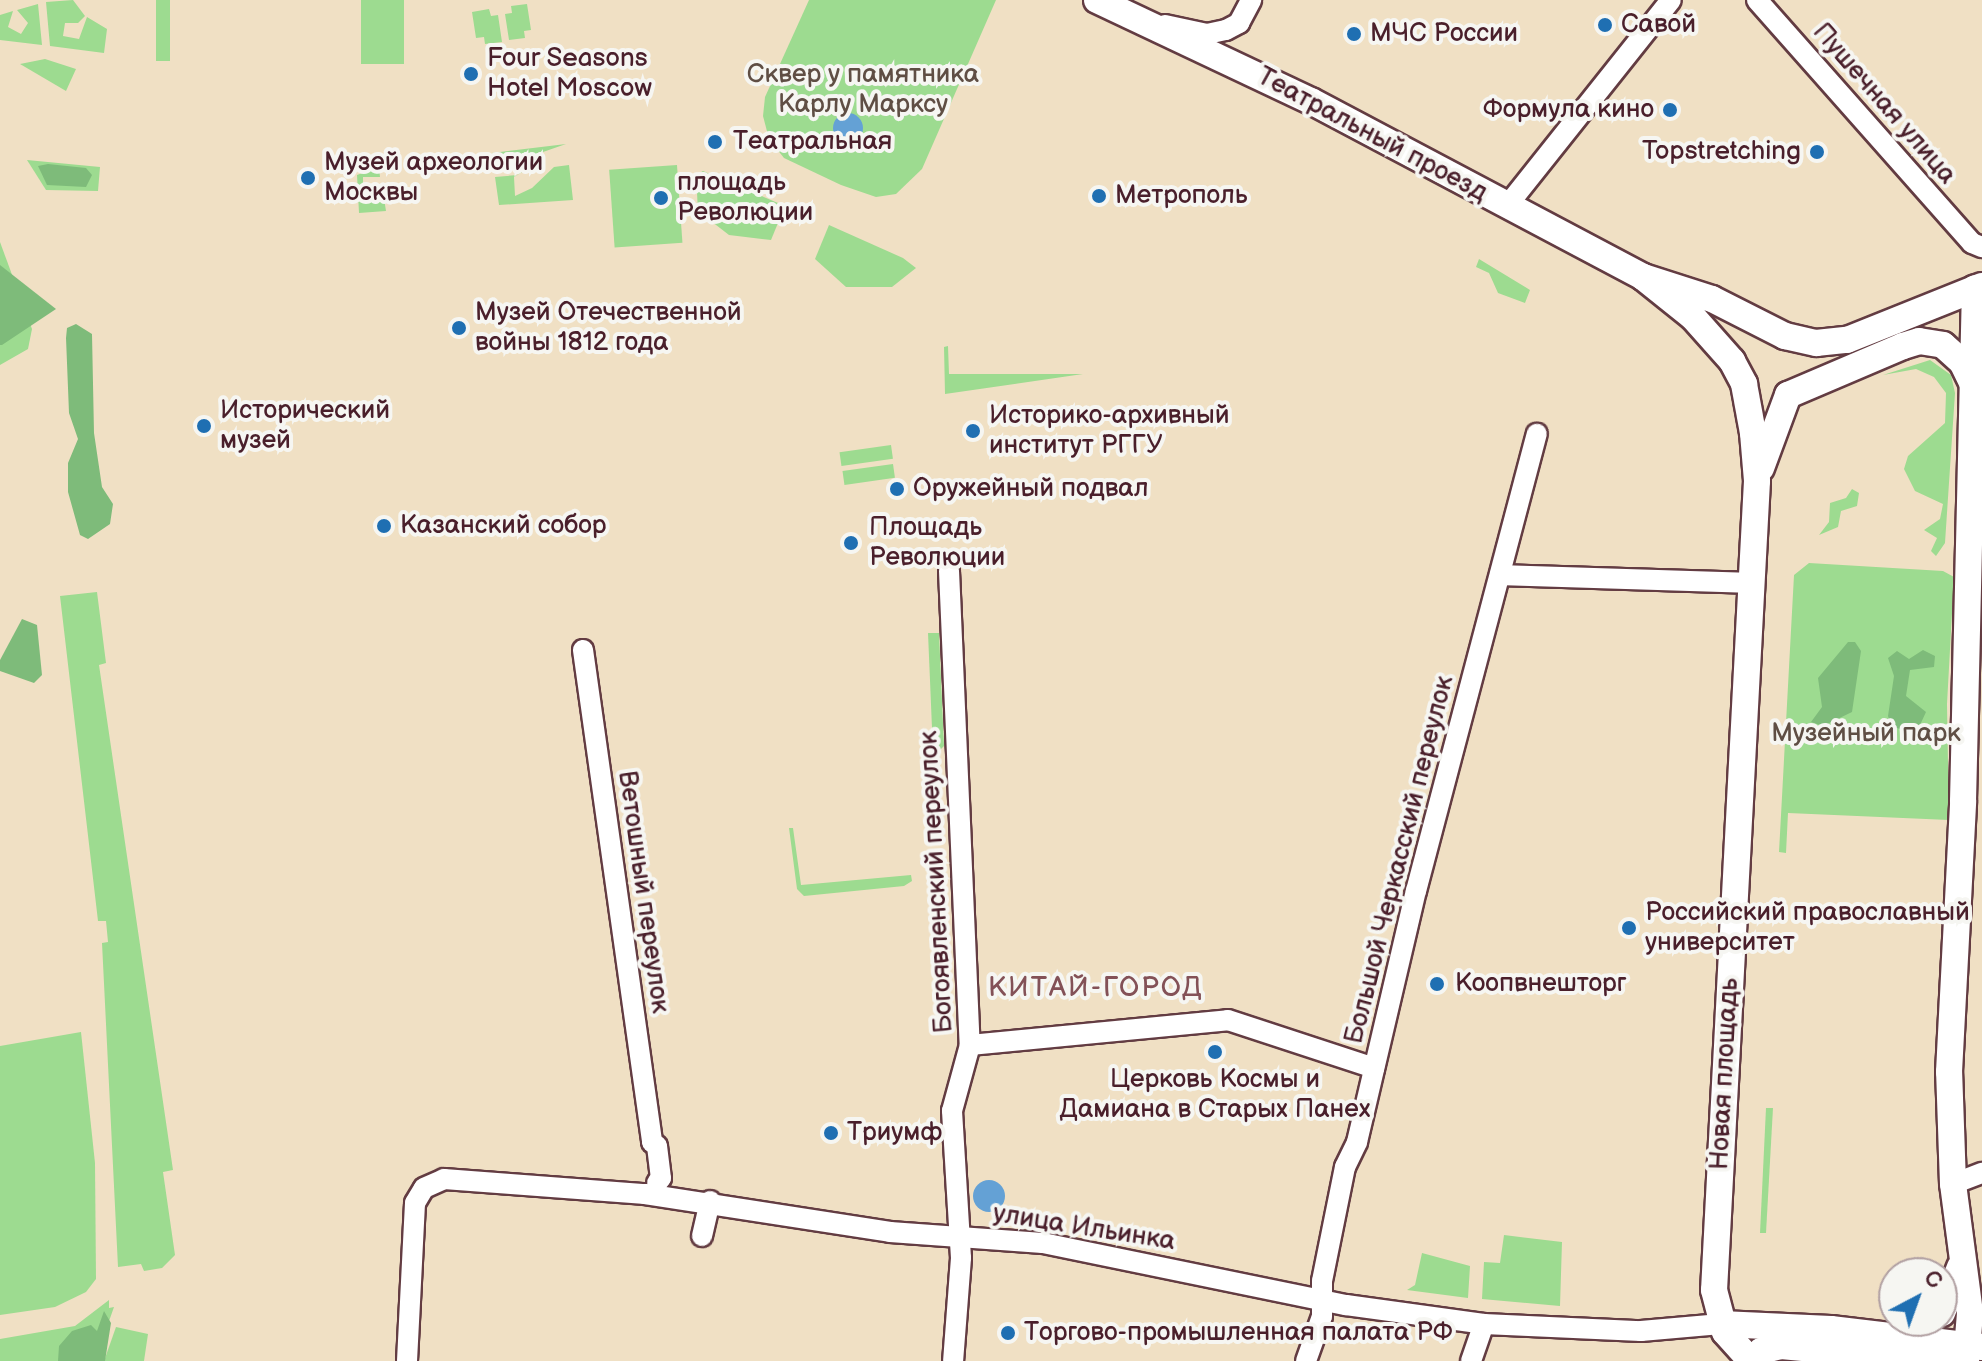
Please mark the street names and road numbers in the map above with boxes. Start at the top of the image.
street label: Пушечная улица [1806,17,1962,191]
street label: Театральный проезд [1252,61,1492,209]
street label: Большой Черкасский переулок [1339,673,1461,1047]
street label: Богоявленский переулок [914,730,960,1034]
street label: Ветошный переулок [611,769,675,1015]
street label: Новая площадь [1704,977,1746,1171]
street label: улица Ильинка [991,1198,1177,1258]

